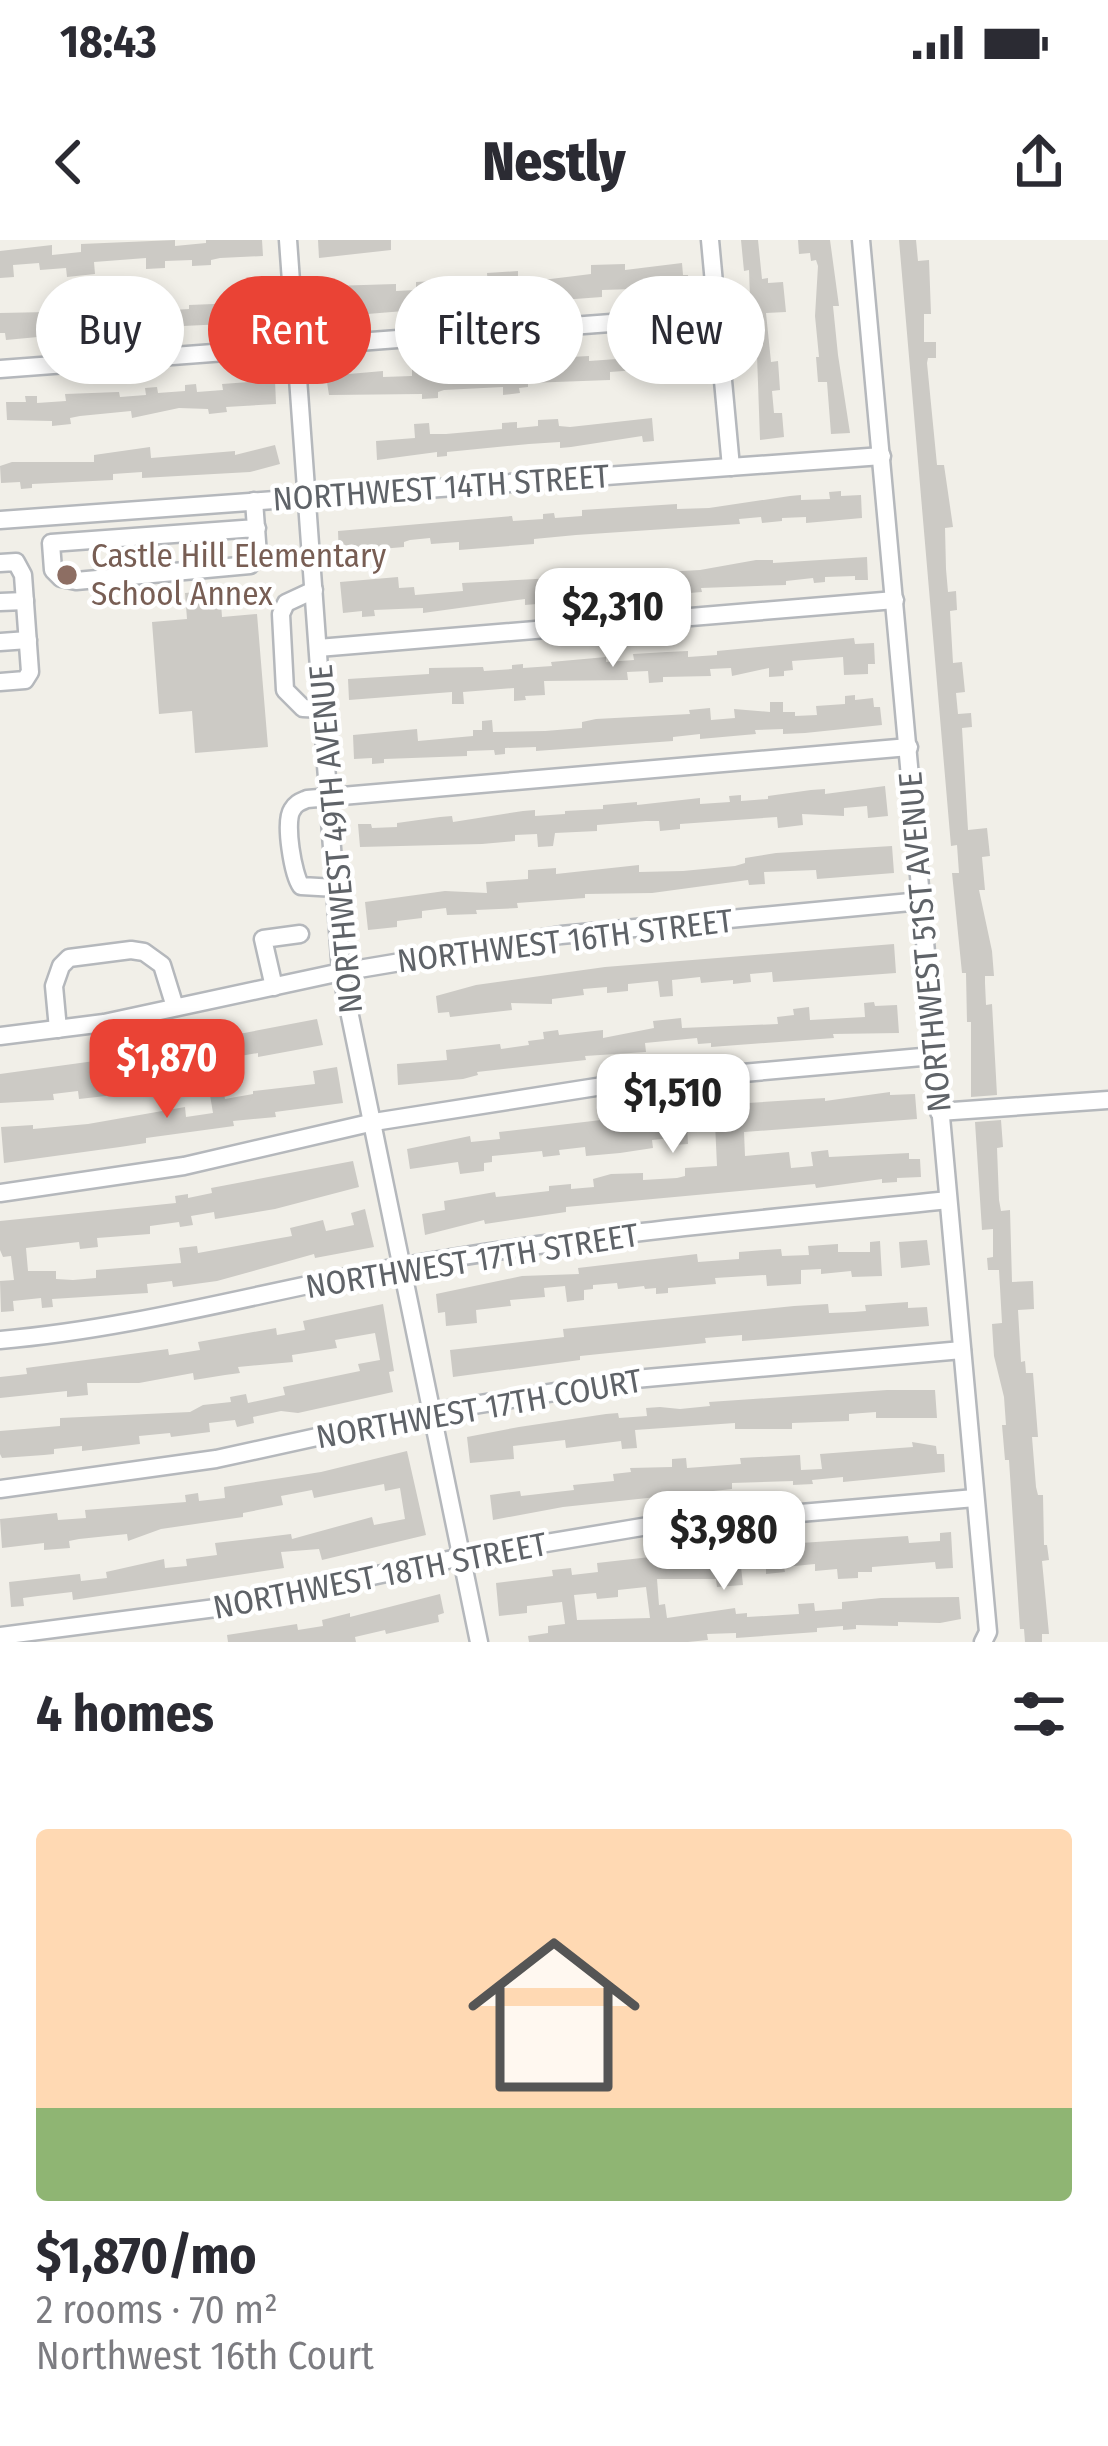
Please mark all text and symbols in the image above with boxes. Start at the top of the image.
text: 18:43 [60,15,157,69]
icon: back [36,129,102,195]
icon: share [1006,129,1072,195]
text: Nestly [483,130,625,194]
chip: Buy [36,276,184,384]
chip: Rent [208,276,371,384]
chip: Filters [395,276,583,384]
chip: New [607,276,765,384]
street label: NORTHWEST 14TH STREET [271,456,611,520]
place label: Castle Hill Elementary School Annex [91,536,386,614]
marker: Castle Hill Elementary School Annex [54,562,80,588]
pin: $2,310 [515,568,711,670]
text: $2,310 [562,584,664,630]
street label: NORTHWEST 49TH AVENUE [301,663,371,1015]
street label: NORTHWEST 51ST AVENUE [890,770,960,1114]
street label: NORTHWEST 16TH STREET [395,900,736,981]
pin: $1,870 [69,1019,265,1121]
text: $1,870 [117,1035,217,1081]
pin: $1,510 [575,1054,771,1156]
text: $1,510 [624,1070,722,1116]
street label: NORTHWEST 17TH STREET [303,1215,642,1307]
street label: NORTHWEST 17TH COURT [313,1361,646,1457]
pin: $3,980 [626,1491,822,1593]
text: $3,980 [670,1507,778,1553]
street label: NORTHWEST 18TH STREET [210,1524,551,1628]
icon: filters [1006,1681,1072,1747]
text: 4 homes [36,1683,214,1745]
icon: home [446,1907,662,2123]
text: $1,870/mo [36,2225,257,2287]
text: 2 rooms · 70 m² [36,2287,278,2333]
text: Northwest 16th Court [36,2333,374,2379]

